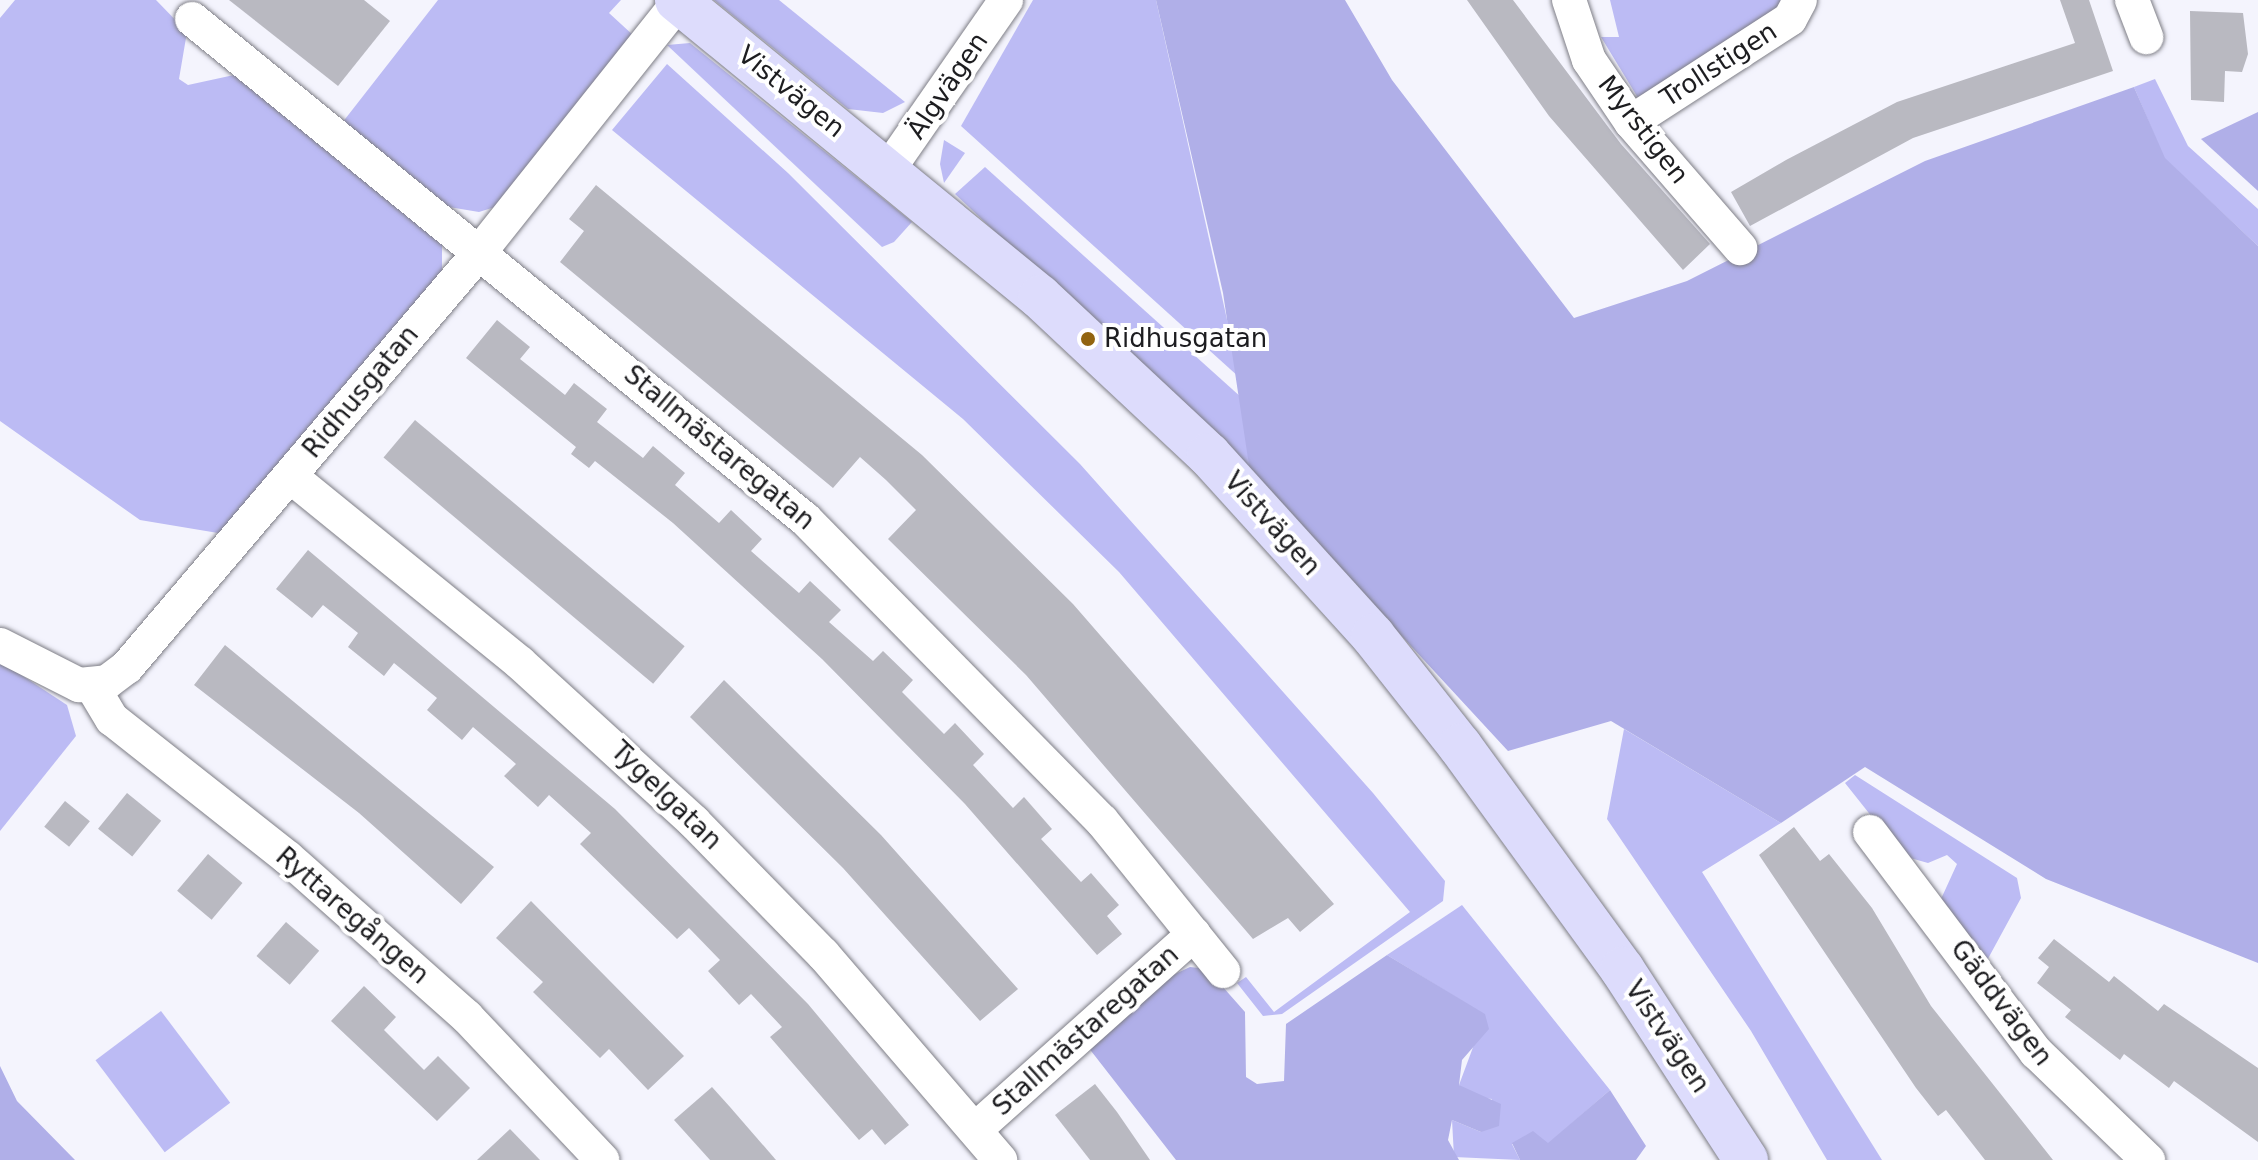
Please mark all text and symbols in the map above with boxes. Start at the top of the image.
street label: Trollstigen [1655,16,1783,114]
street label: Älgvägen [901,27,995,145]
street label: Vistvägen [731,39,851,145]
street label: Myrstigen [1591,70,1695,190]
street label: Ridhusgatan [297,319,425,465]
place label: Ridhusgatan [1104,323,1267,355]
marker: Ridhusgatan [1079,330,1097,348]
street label: Stallmästaregatan [617,359,821,537]
street label: Vistvägen [1217,466,1327,582]
street label: Tygelgatan [604,735,728,857]
street label: Ryttaregången [269,841,435,991]
street label: Gäddvägen [1944,934,2058,1072]
street label: Stallmästaregatan [987,939,1185,1123]
street label: Vistvägen [1618,975,1716,1099]

